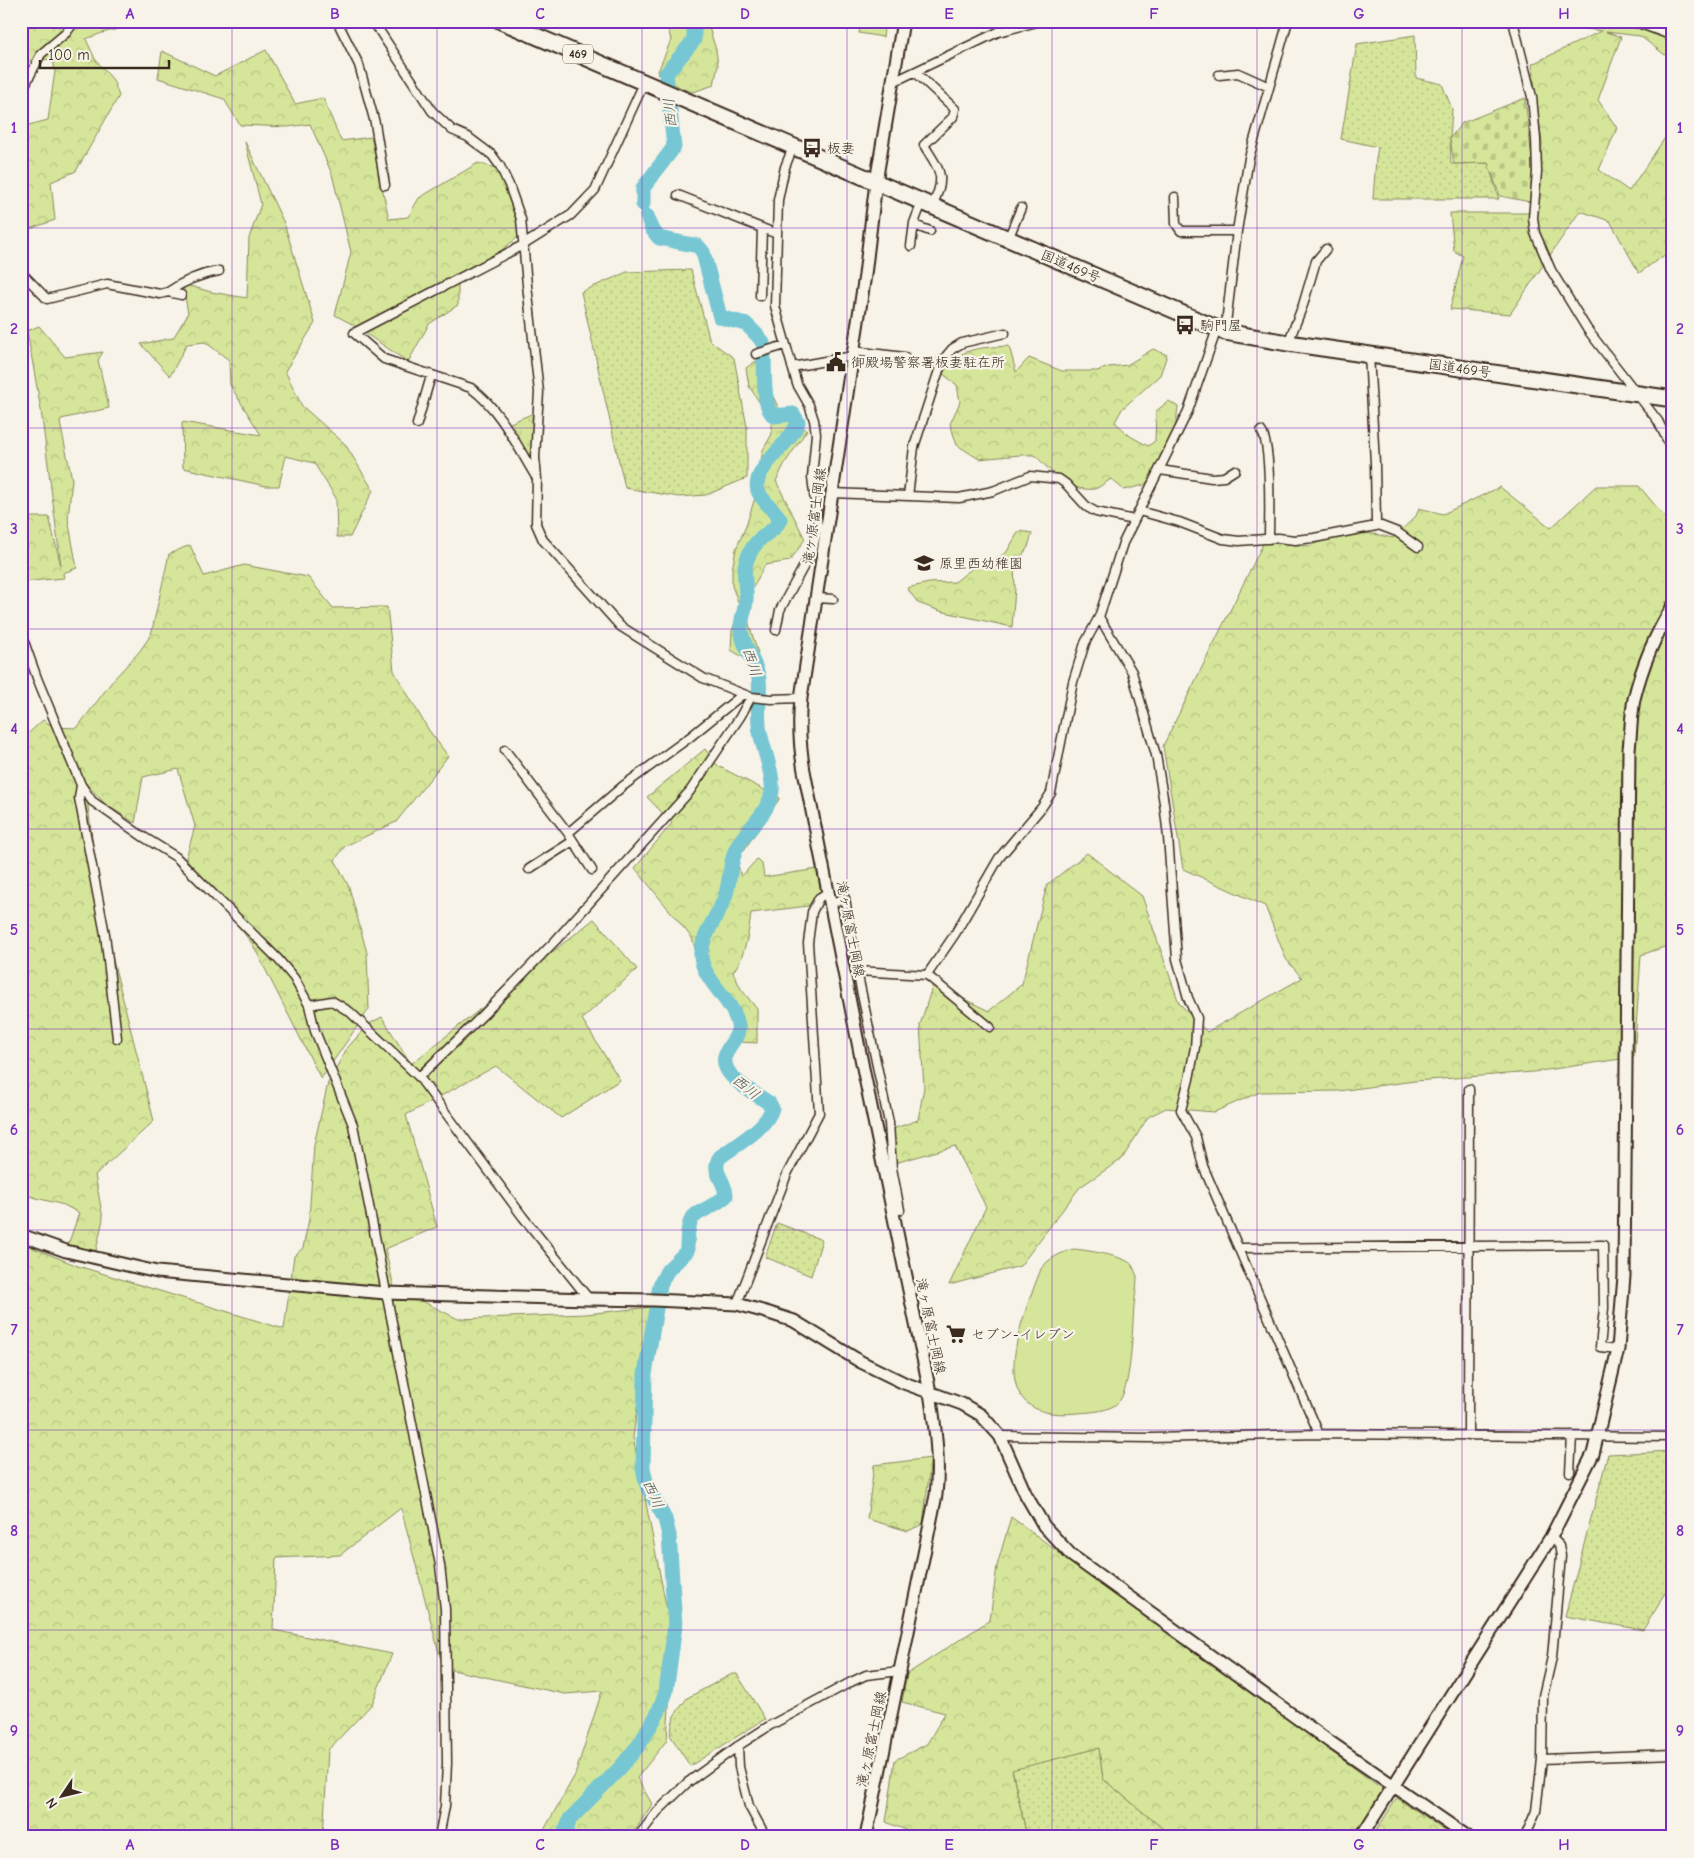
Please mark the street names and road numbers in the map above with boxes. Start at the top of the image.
road number: 469 [563,44,593,64]
street label: 国道469号 [1038,246,1103,287]
street label: 国道469号 [1427,356,1493,381]
street label: 滝ヶ原富士岡線 [799,466,830,566]
street label: 滝ヶ原富士岡線 [833,879,868,979]
street label: 滝ヶ原富士岡線 [912,1276,949,1376]
street label: 滝ヶ原富士岡線 [853,1689,890,1789]

